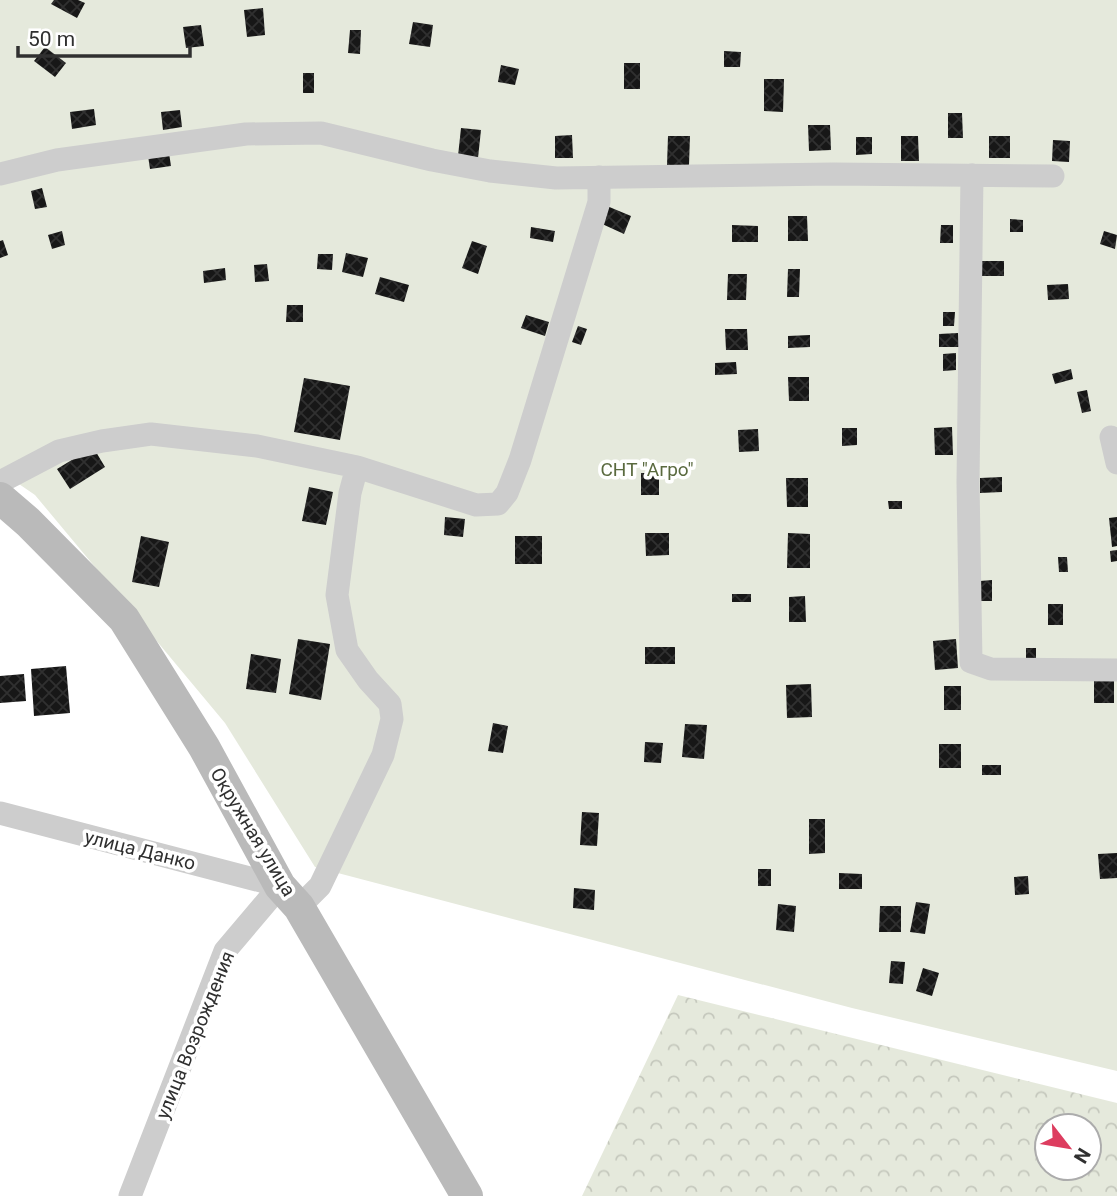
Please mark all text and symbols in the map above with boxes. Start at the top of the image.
scale bar [18,14,189,58]
text: 50 m [28,27,75,51]
park label: СНТ "Агро" [600,458,694,481]
street label: Окружная улица [206,763,300,901]
street label: улица Данко [82,825,198,875]
street label: улица Возрождения [151,948,239,1122]
north arrow [1033,1112,1103,1182]
text: N [1069,1144,1095,1167]

